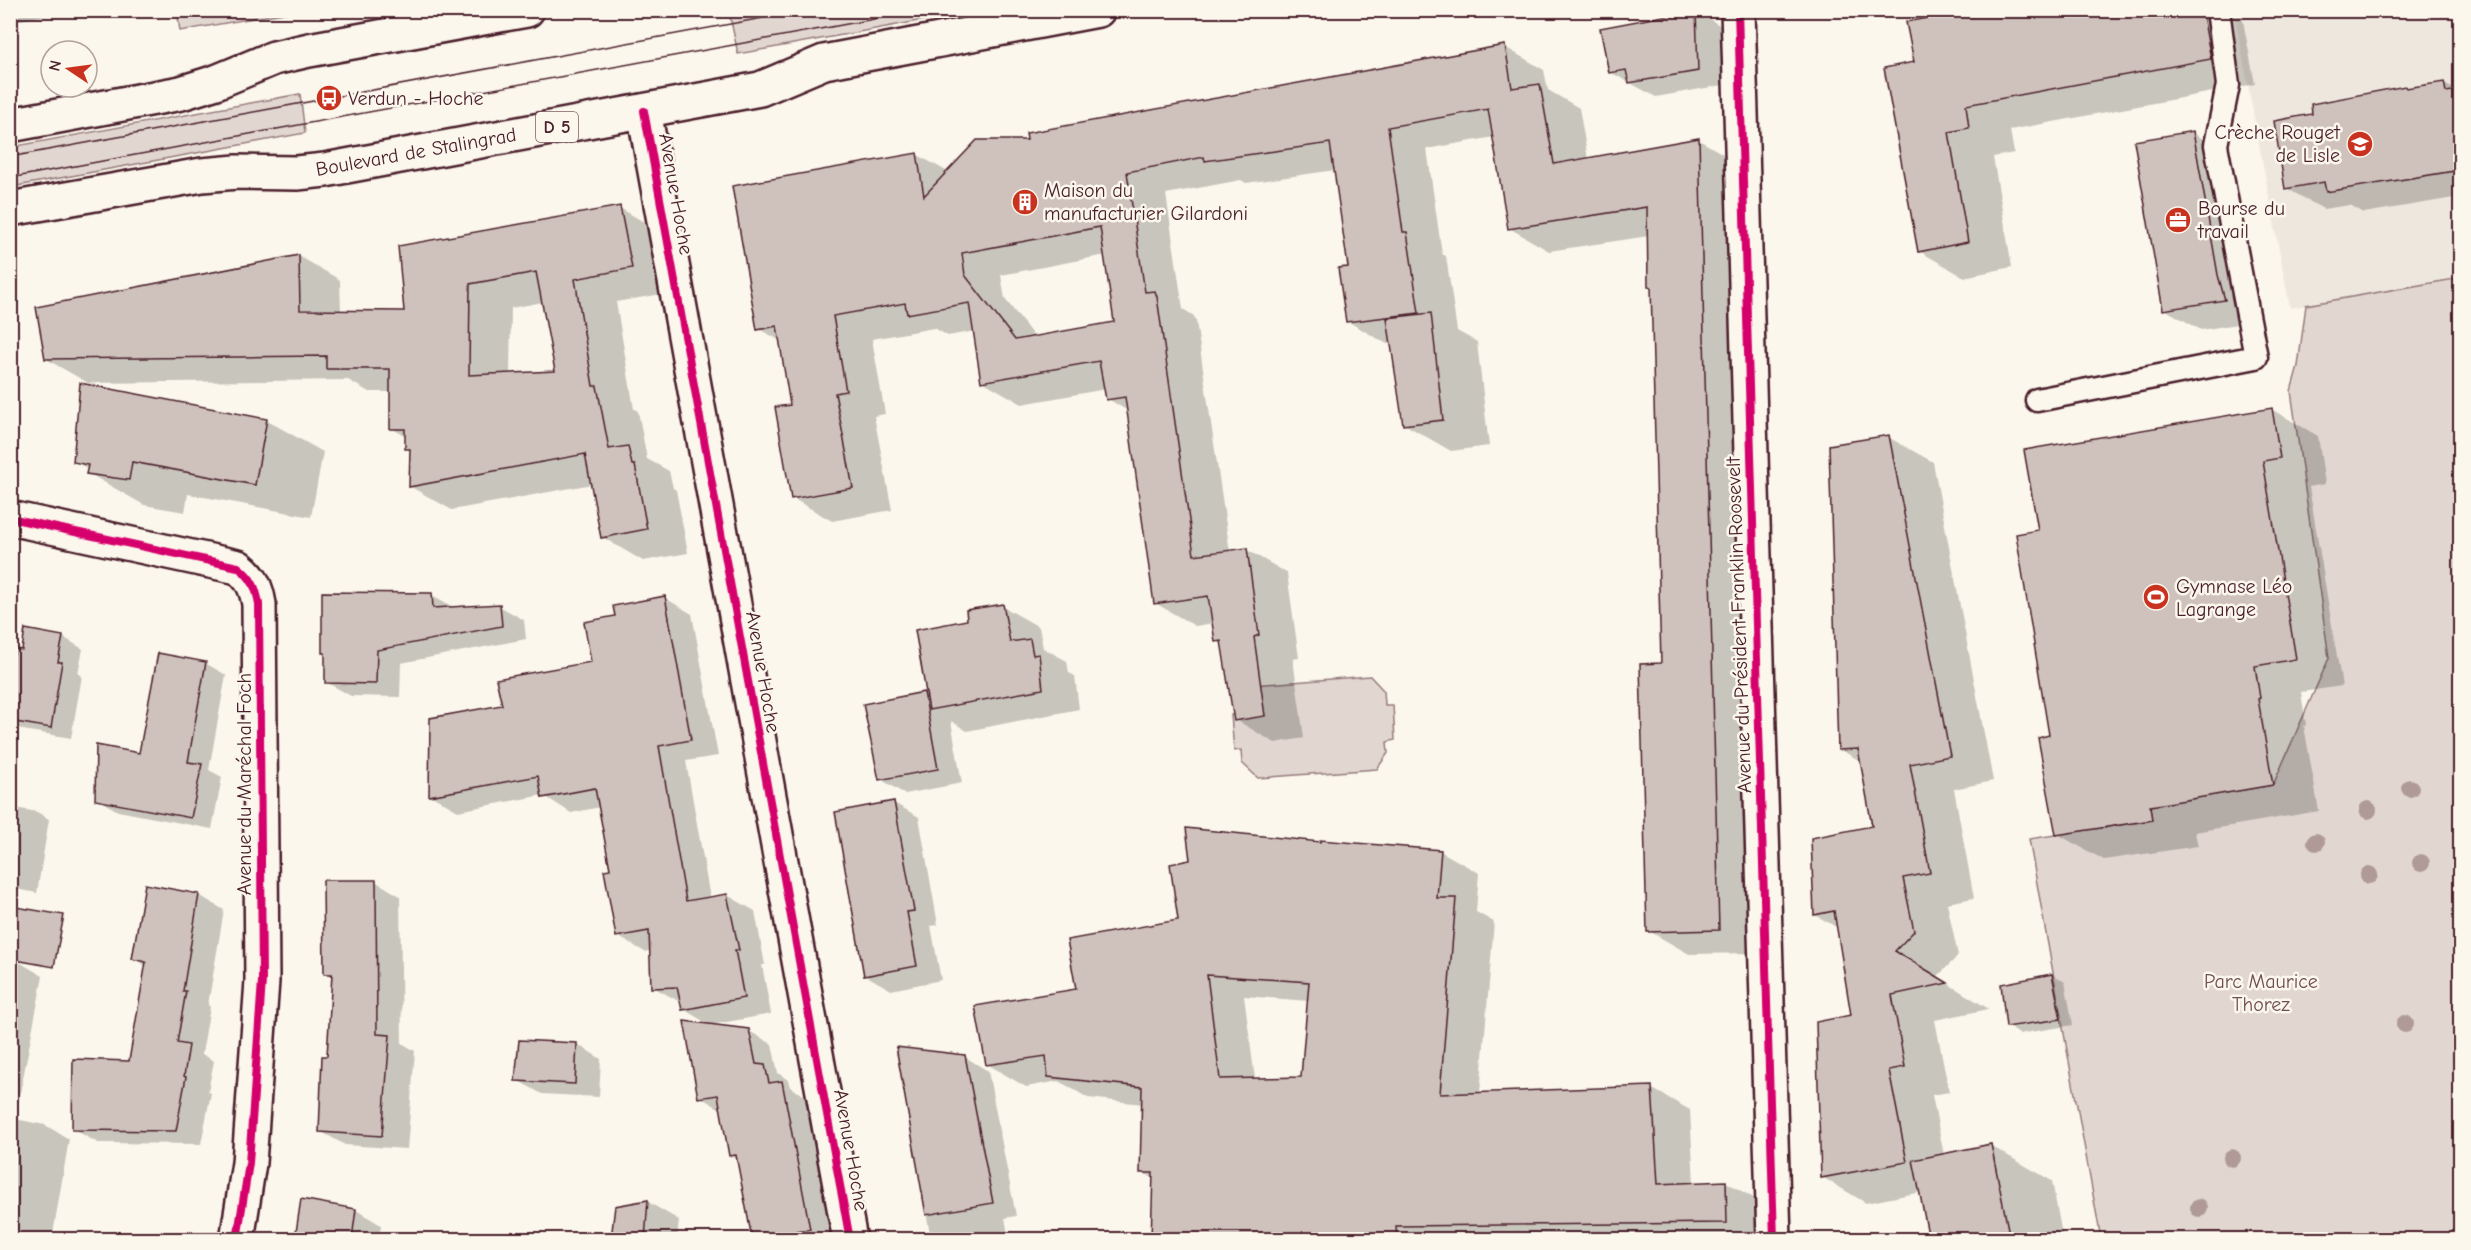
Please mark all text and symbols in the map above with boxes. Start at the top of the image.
north arrow [39,39,99,99]
text: N [45,59,65,73]
bus stop icon: Verdun - Hoche [314,83,344,113]
place label: Verdun - Hoche [348,87,484,110]
road number: D 5 [536,112,578,142]
place label: Crèche Rouget de Lisle [2214,121,2341,167]
street label: Boulevard de Stalingrad [314,123,518,181]
school or university icon: Crèche Rouget de Lisle [2345,129,2375,159]
street label: Avenue Hoche [654,131,698,257]
place label: Maison du manufacturier Gilardoni [1044,179,1248,225]
building icon: Maison du manufacturier Gilardoni [1010,187,1040,217]
place label: Bourse du travail [2197,197,2285,243]
office icon: Bourse du travail [2163,205,2193,235]
street label: Avenue du Président Franklin Roosevelt [1722,455,1756,794]
place label: Gymnase Léo Lagrange [2176,575,2292,621]
sports icon: Gymnase Léo Lagrange [2141,582,2171,612]
street label: Avenue Hoche [741,609,785,735]
street label: Avenue du Maréchal Foch [233,673,256,895]
park label: Parc Maurice Thorez [2204,970,2318,1016]
street label: Avenue Hoche [829,1087,873,1213]

